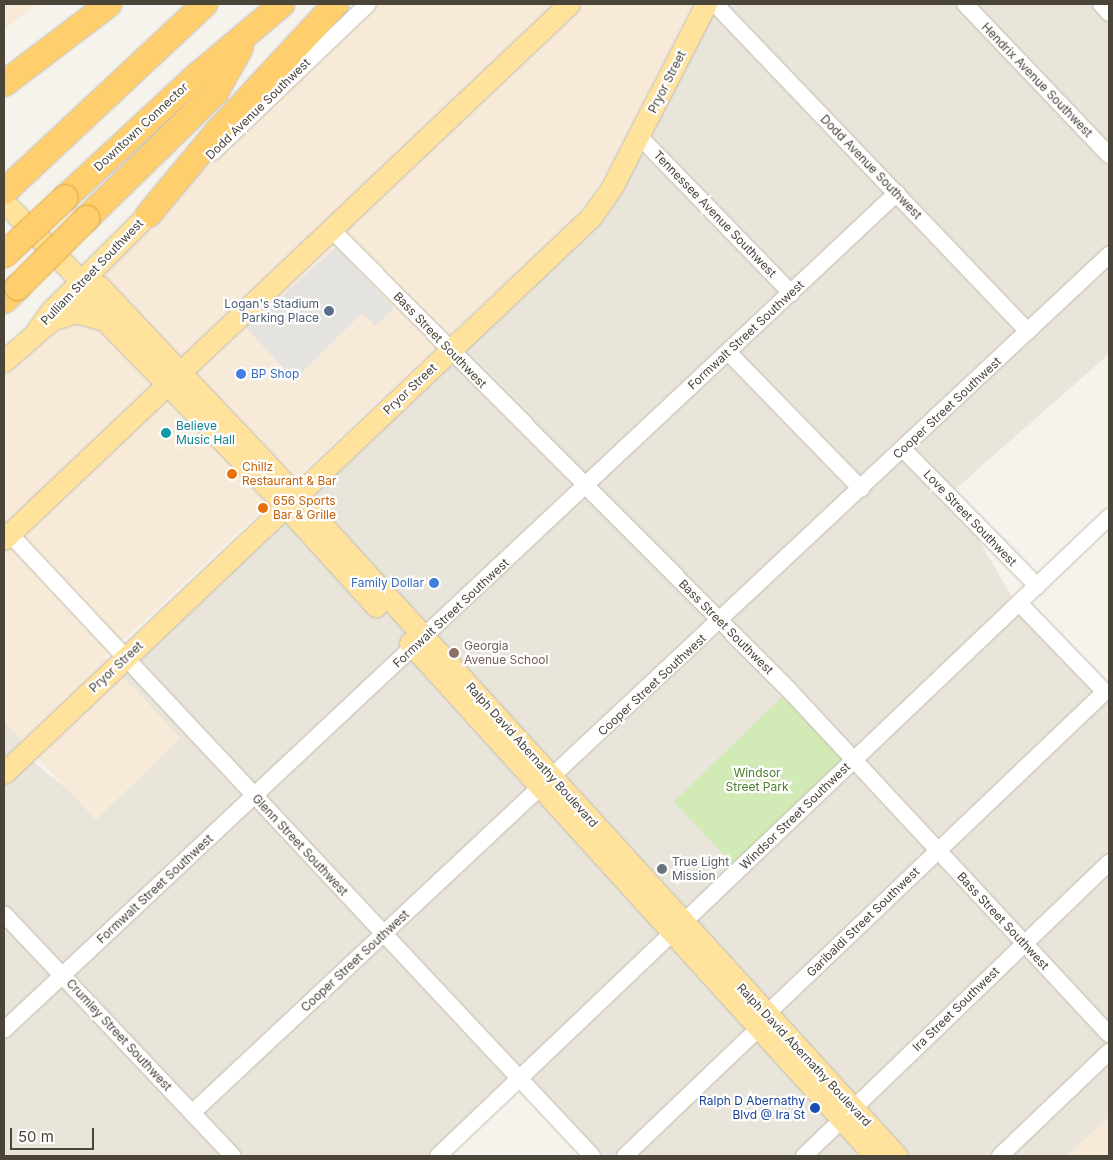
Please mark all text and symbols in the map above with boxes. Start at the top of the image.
street label: Hendrix Avenue Southwest [979,20,1095,140]
street label: Pryor Street [645,49,689,115]
street label: Dodd Avenue Southwest [203,55,313,163]
street label: Downtown Connector [91,80,191,174]
street label: Dodd Avenue Southwest [817,112,925,222]
street label: Tennessee Avenue Southwest [651,148,779,280]
street label: Pulliam Street Southwest [38,216,146,328]
street label: Formwalt Street Southwest [685,278,807,392]
street label: Bass Street Southwest [390,289,490,391]
place label: Logan's Stadium Parking Place [224,297,319,325]
marker: Logan's Stadium Parking Place [323,305,335,317]
street label: Cooper Street Southwest [890,354,1004,462]
street label: Pryor Street [380,361,440,417]
place label: BP Shop [251,367,299,381]
marker: BP Shop [235,368,247,380]
place label: Believe Music Hall [176,419,235,447]
marker: Believe Music Hall [160,427,172,439]
place label: Chillz Restaurant & Bar [242,460,337,488]
street label: Love Street Southwest [920,467,1020,569]
marker: Chillz Restaurant & Bar [226,468,238,480]
place label: 656 Sports Bar & Grille [273,494,336,522]
marker: 656 Sports Bar & Grille [257,502,269,514]
street label: Formwalt Street Southwest [390,556,512,670]
place label: Family Dollar [351,576,424,590]
marker: Family Dollar [428,577,440,589]
street label: Bass Street Southwest [676,577,776,677]
street label: Cooper Street Southwest [595,631,709,739]
street label: Pryor Street [86,639,146,695]
place label: Georgia Avenue School [464,639,548,667]
marker: Georgia Avenue School [448,647,460,659]
street label: Ralph David Abernathy Boulevard [463,680,601,830]
street label: Windsor Street Southwest [737,760,853,872]
park label: Windsor Street Park [726,766,788,794]
street label: Glenn Street Southwest [249,791,351,899]
street label: Formwalt Street Southwest [94,832,216,946]
place label: True Light Mission [672,855,729,883]
marker: True Light Mission [656,863,668,875]
street label: Garibaldi Street Southwest [804,864,922,980]
street label: Bass Street Southwest [954,869,1052,973]
street label: Cooper Street Southwest [298,907,412,1015]
street label: Ira Street Southwest [910,964,1002,1054]
street label: Crumley Street Southwest [63,976,175,1094]
street label: Ralph David Abernathy Boulevard [734,981,874,1129]
place label: Ralph D Abernathy Blvd @ Ira St [699,1094,805,1122]
marker: Ralph D Abernathy Blvd @ Ira St [809,1102,821,1114]
scale bar [12,1118,96,1150]
text: 50 m [18,1127,54,1146]

